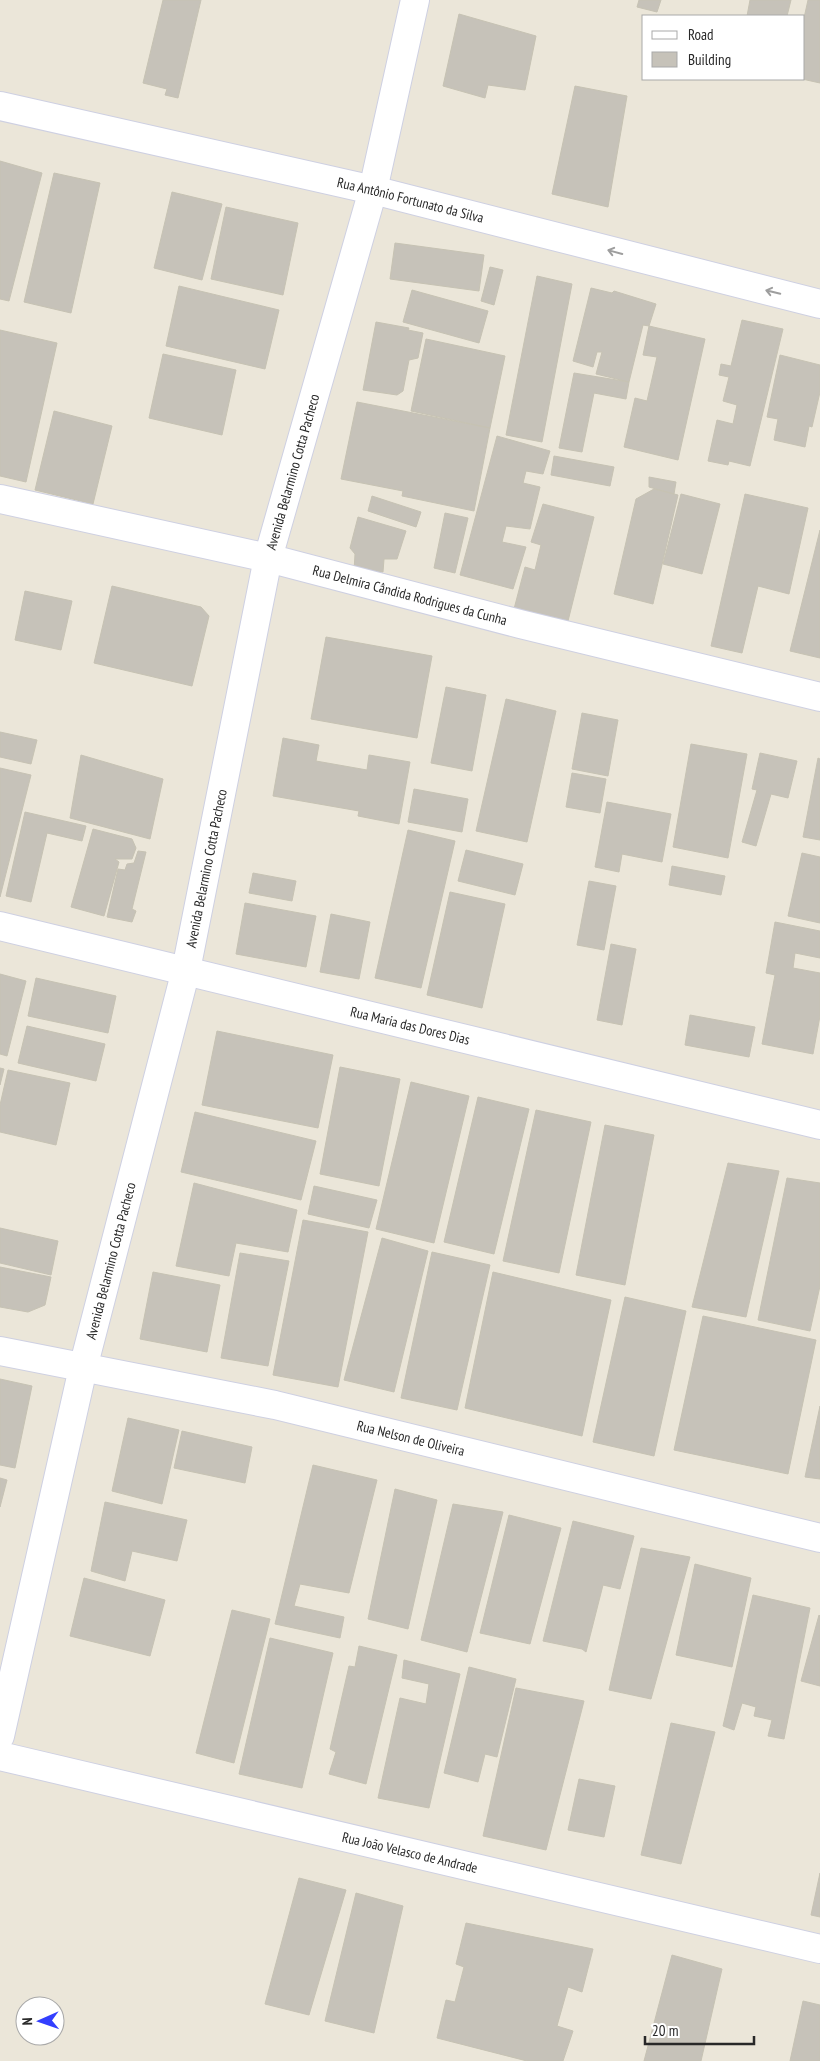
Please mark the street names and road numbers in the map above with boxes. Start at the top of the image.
street label: Rua Antônio Fortunato da Silva [335,173,486,227]
street label: Avenida Belarmino Cotta Pacheco [262,392,323,552]
street label: Rua Delmira Cândida Rodrigues da Cunha [311,561,509,629]
street label: Avenida Belarmino Cotta Pacheco [182,787,231,949]
street label: Rua Maria das Dores Dias [349,1002,472,1049]
street label: Avenida Belarmino Cotta Pacheco [82,1180,140,1341]
street label: Rua Nelson de Oliveira [355,1416,467,1460]
street label: Rua João Velasco de Andrade [340,1828,480,1877]

